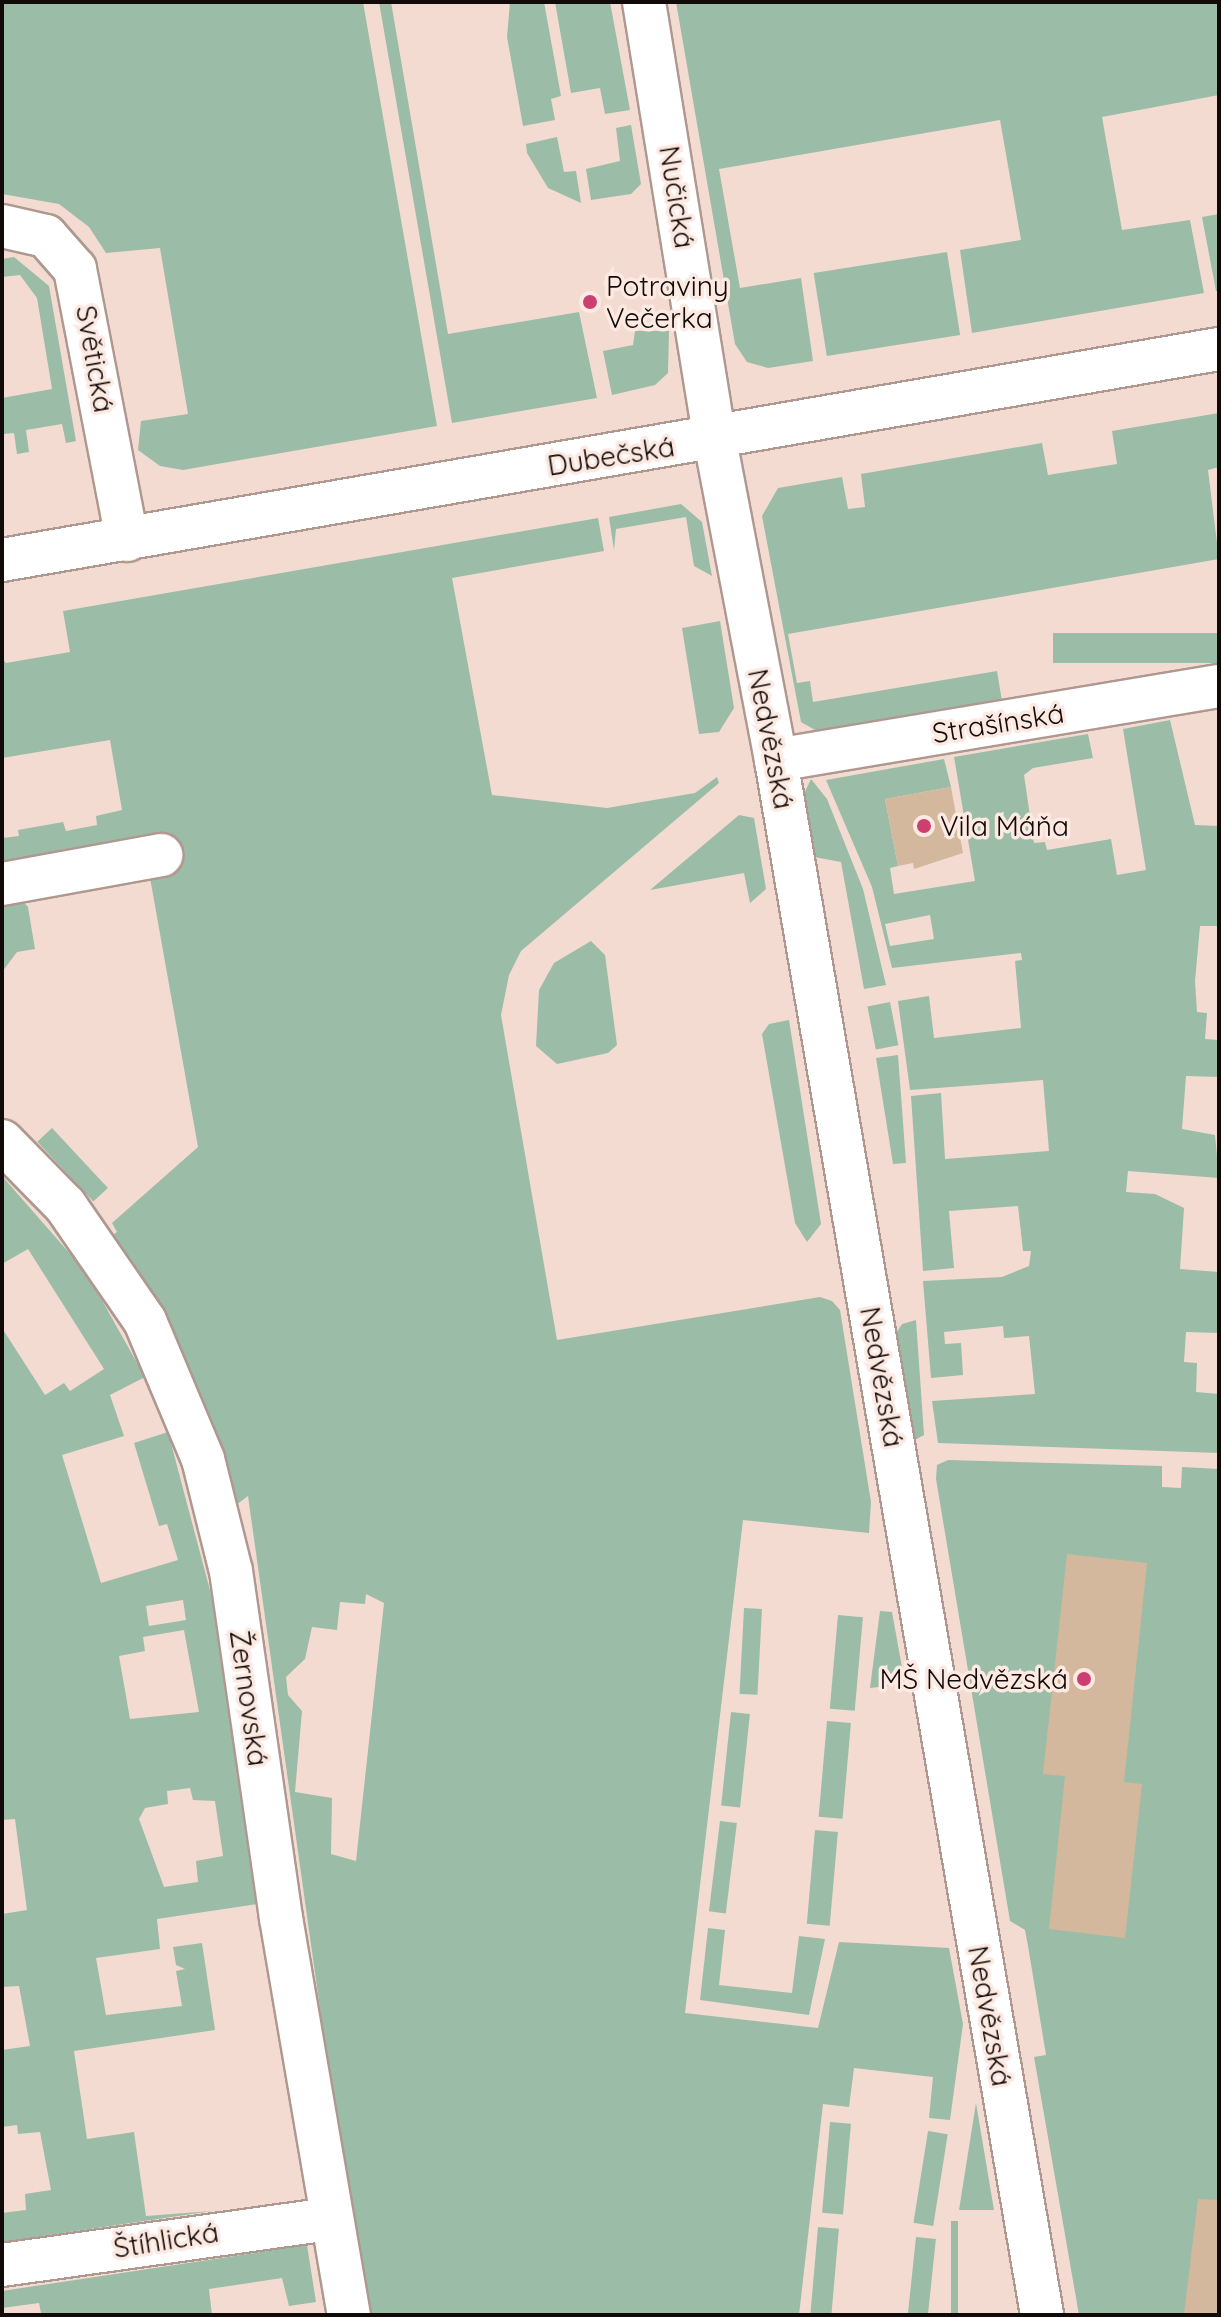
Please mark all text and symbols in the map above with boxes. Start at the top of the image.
street label: Nučická [652,143,702,251]
place label: Potraviny Večerka [606,269,729,335]
marker: Potraviny Večerka [581,293,599,311]
street label: Světická [69,303,121,415]
street label: Dubečská [545,429,677,483]
street label: Nedvězská [741,666,801,812]
street label: Strašínská [930,696,1066,750]
place label: Vila Máňa [940,809,1069,843]
marker: Vila Máňa [915,817,933,835]
street label: Nedvězská [853,1304,911,1450]
street label: Žernovská [223,1628,275,1768]
place label: MŠ Nedvězská [879,1662,1068,1696]
marker: MŠ Nedvězská [1075,1670,1093,1688]
street label: Nedvězská [961,1943,1019,2089]
street label: Štíhlická [111,2215,221,2265]

